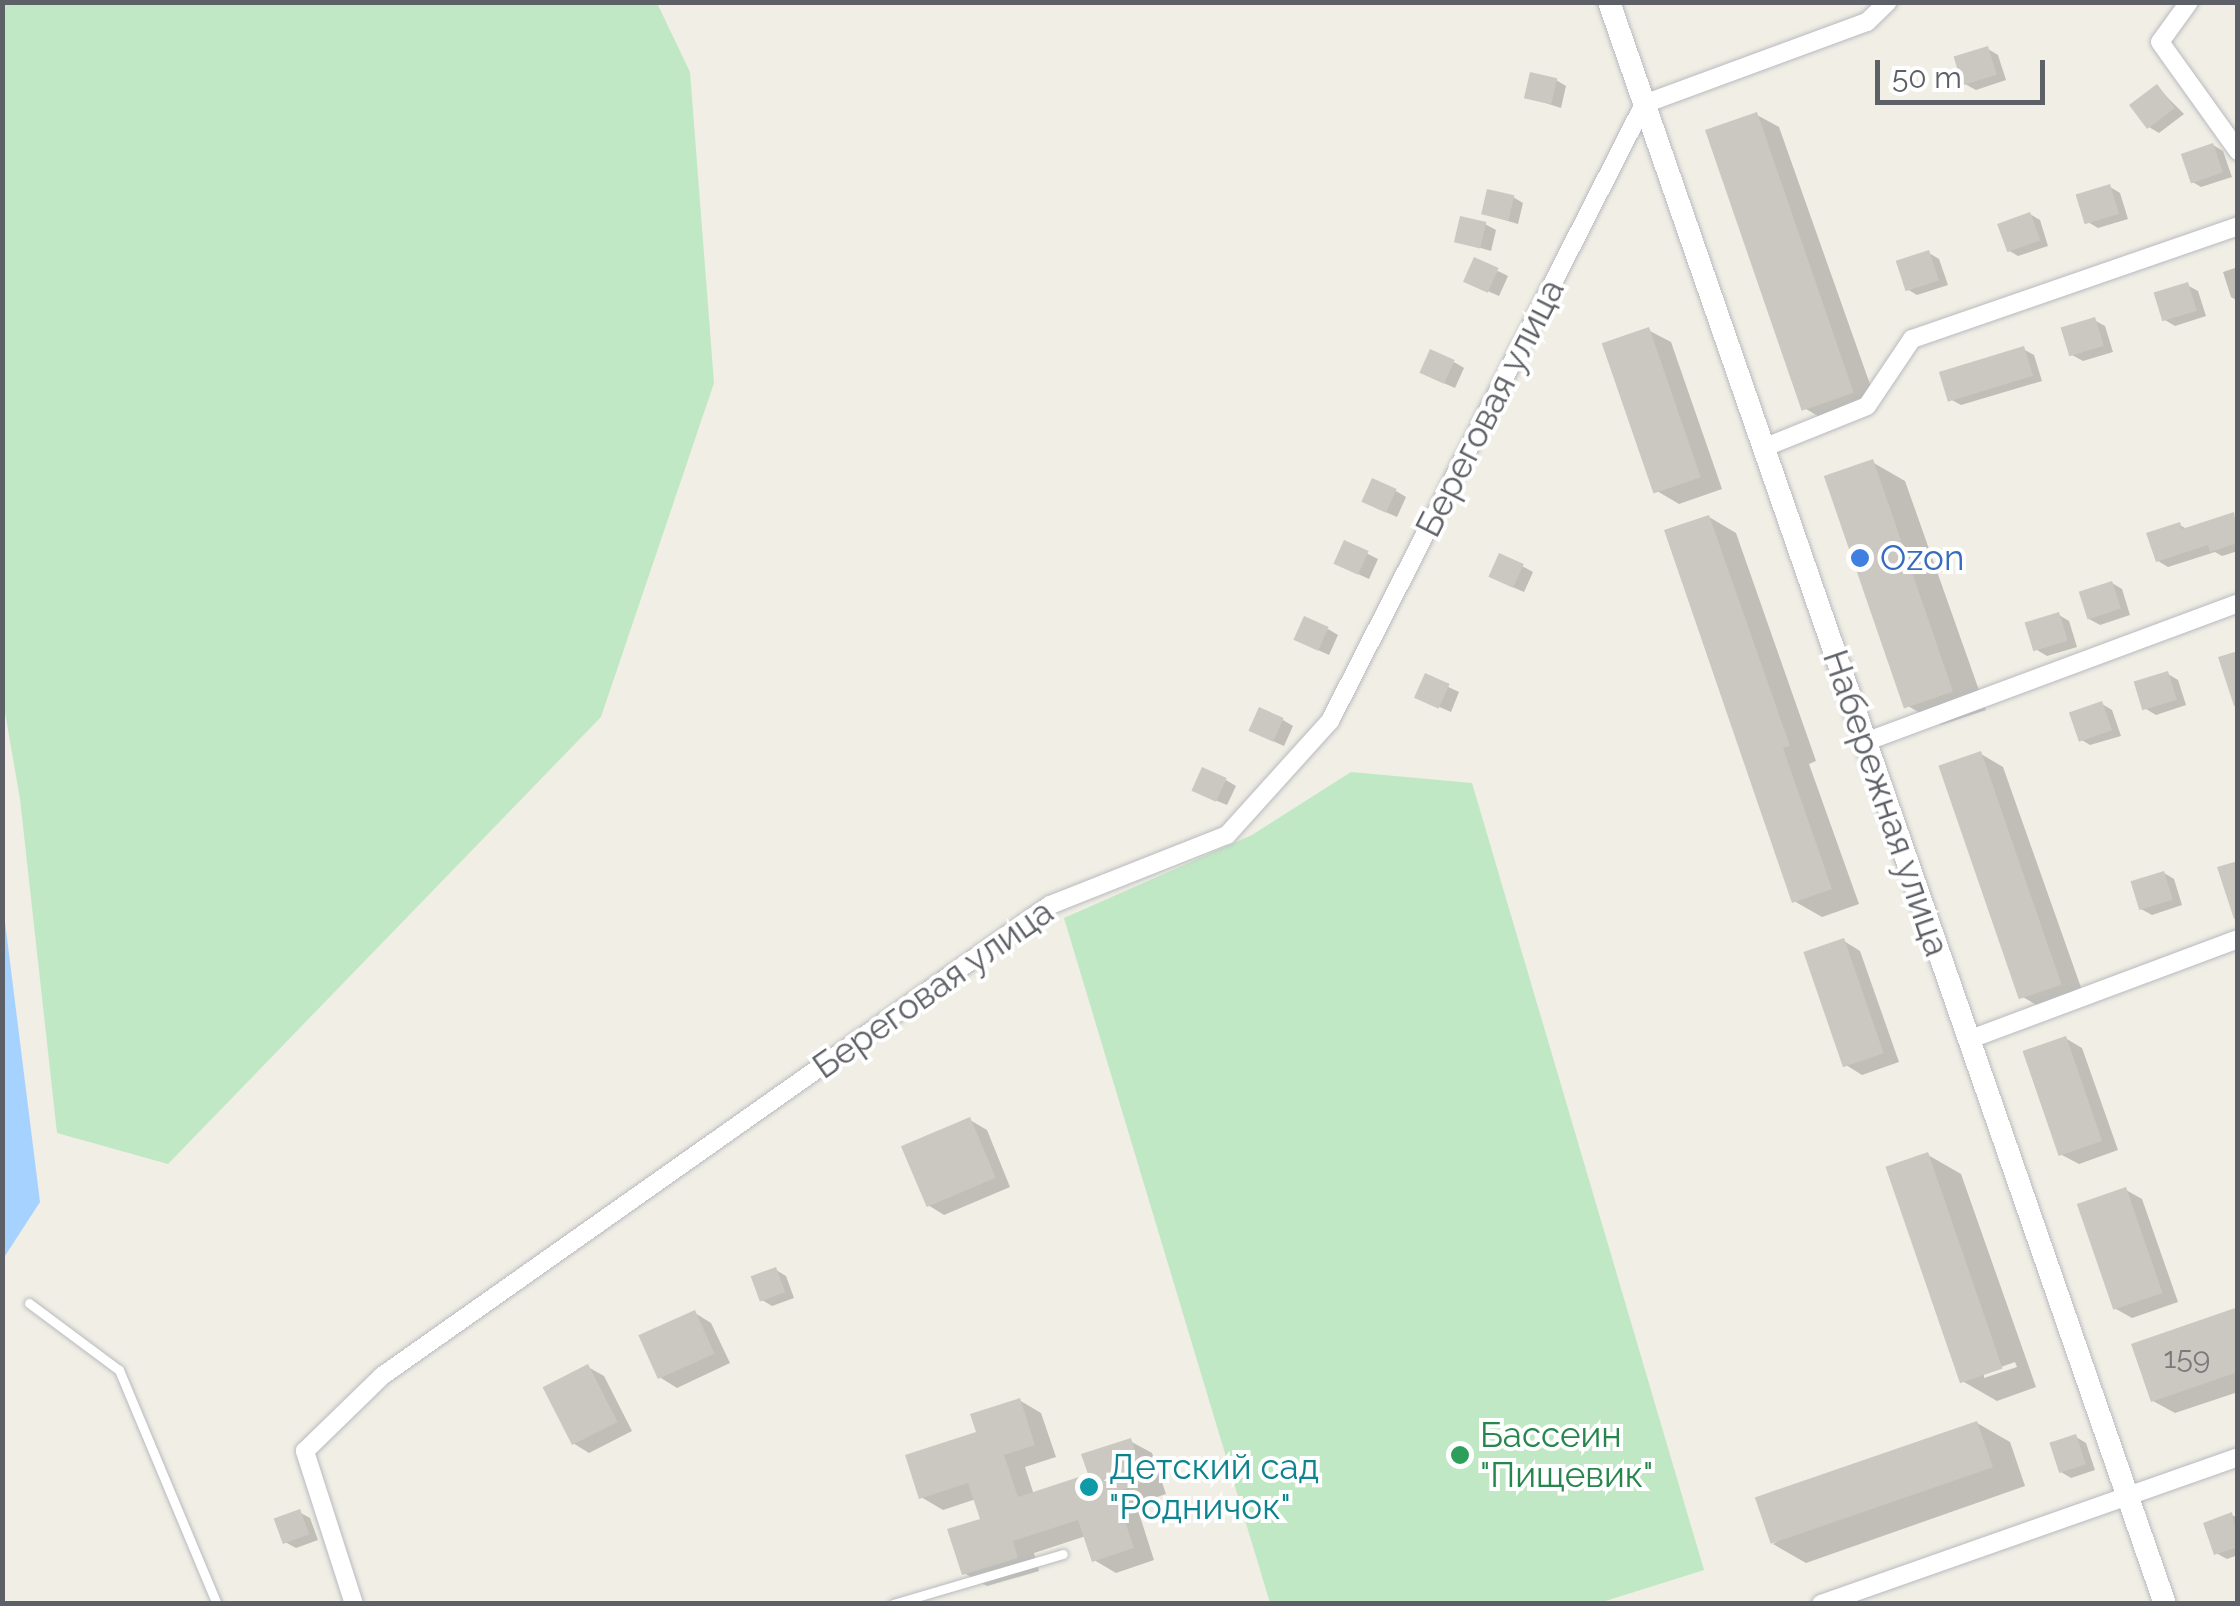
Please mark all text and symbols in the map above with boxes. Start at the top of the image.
scale bar [1880,40,2050,102]
text: 50 m [1892,60,1962,95]
street label: Береговая улица [1407,272,1573,544]
place label: Ozon [1880,537,1964,579]
marker: Ozon [1849,547,1871,569]
street label: Набережная улица [1814,644,1958,962]
street label: Береговая улица [804,890,1062,1088]
house number: 159 [2164,1340,2210,1376]
place label: Бассеин "Пищевик" [1480,1414,1653,1496]
marker: Бассеин "Пищевик" [1449,1444,1471,1466]
place label: Детский сад "Родничок" [1109,1446,1319,1528]
marker: Детский сад "Родничок" [1078,1476,1100,1498]

